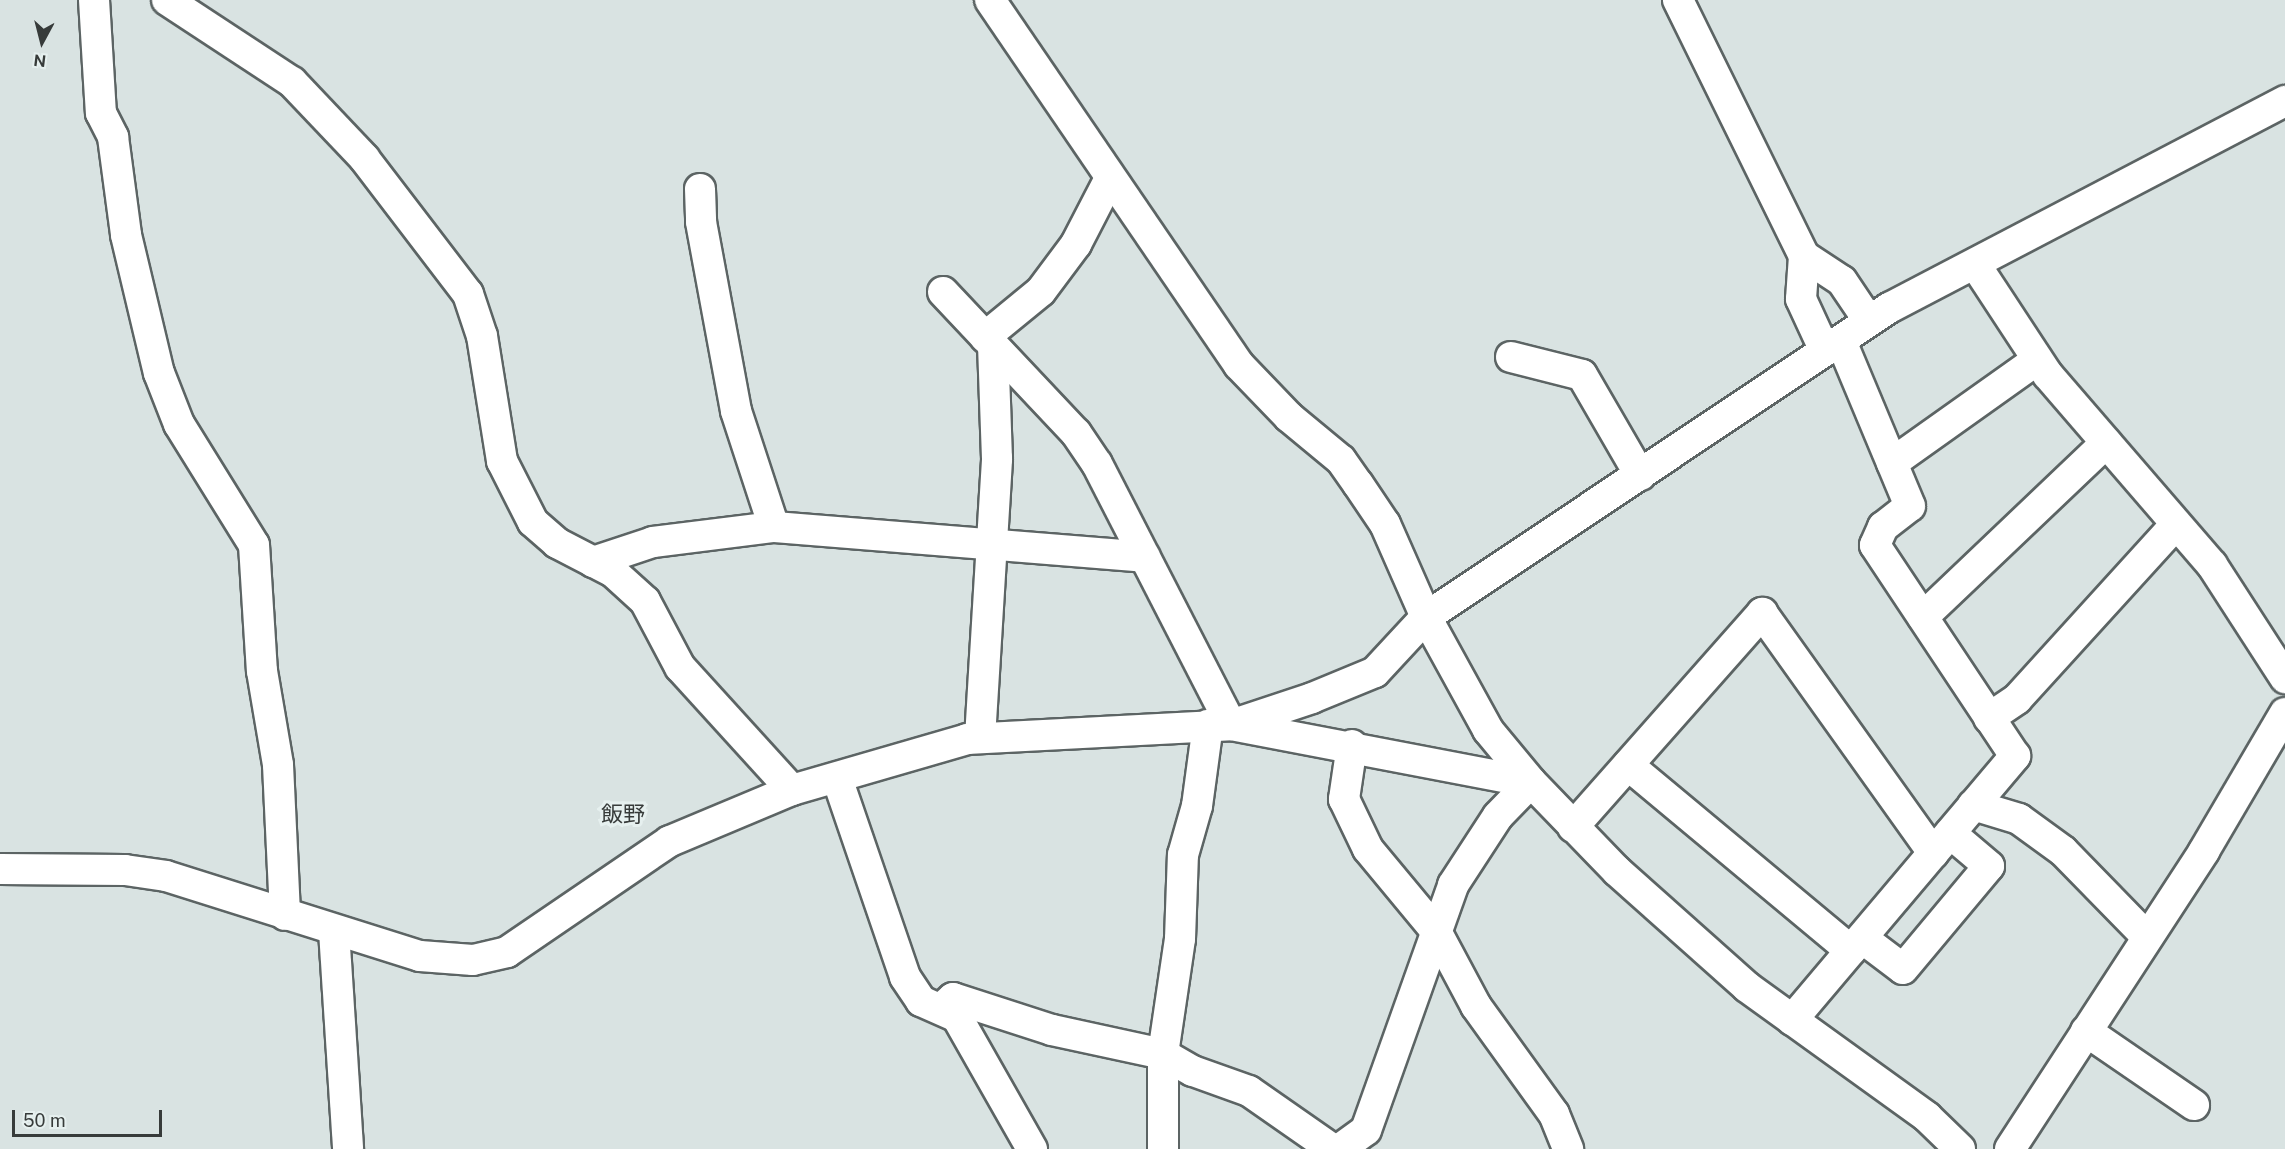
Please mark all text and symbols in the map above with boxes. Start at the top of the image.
north arrow [12,12,72,72]
text: N [32,50,47,71]
district label: 飯野 [601,802,645,828]
scale bar [15,1098,165,1136]
text: 50 m [23,1110,66,1131]

